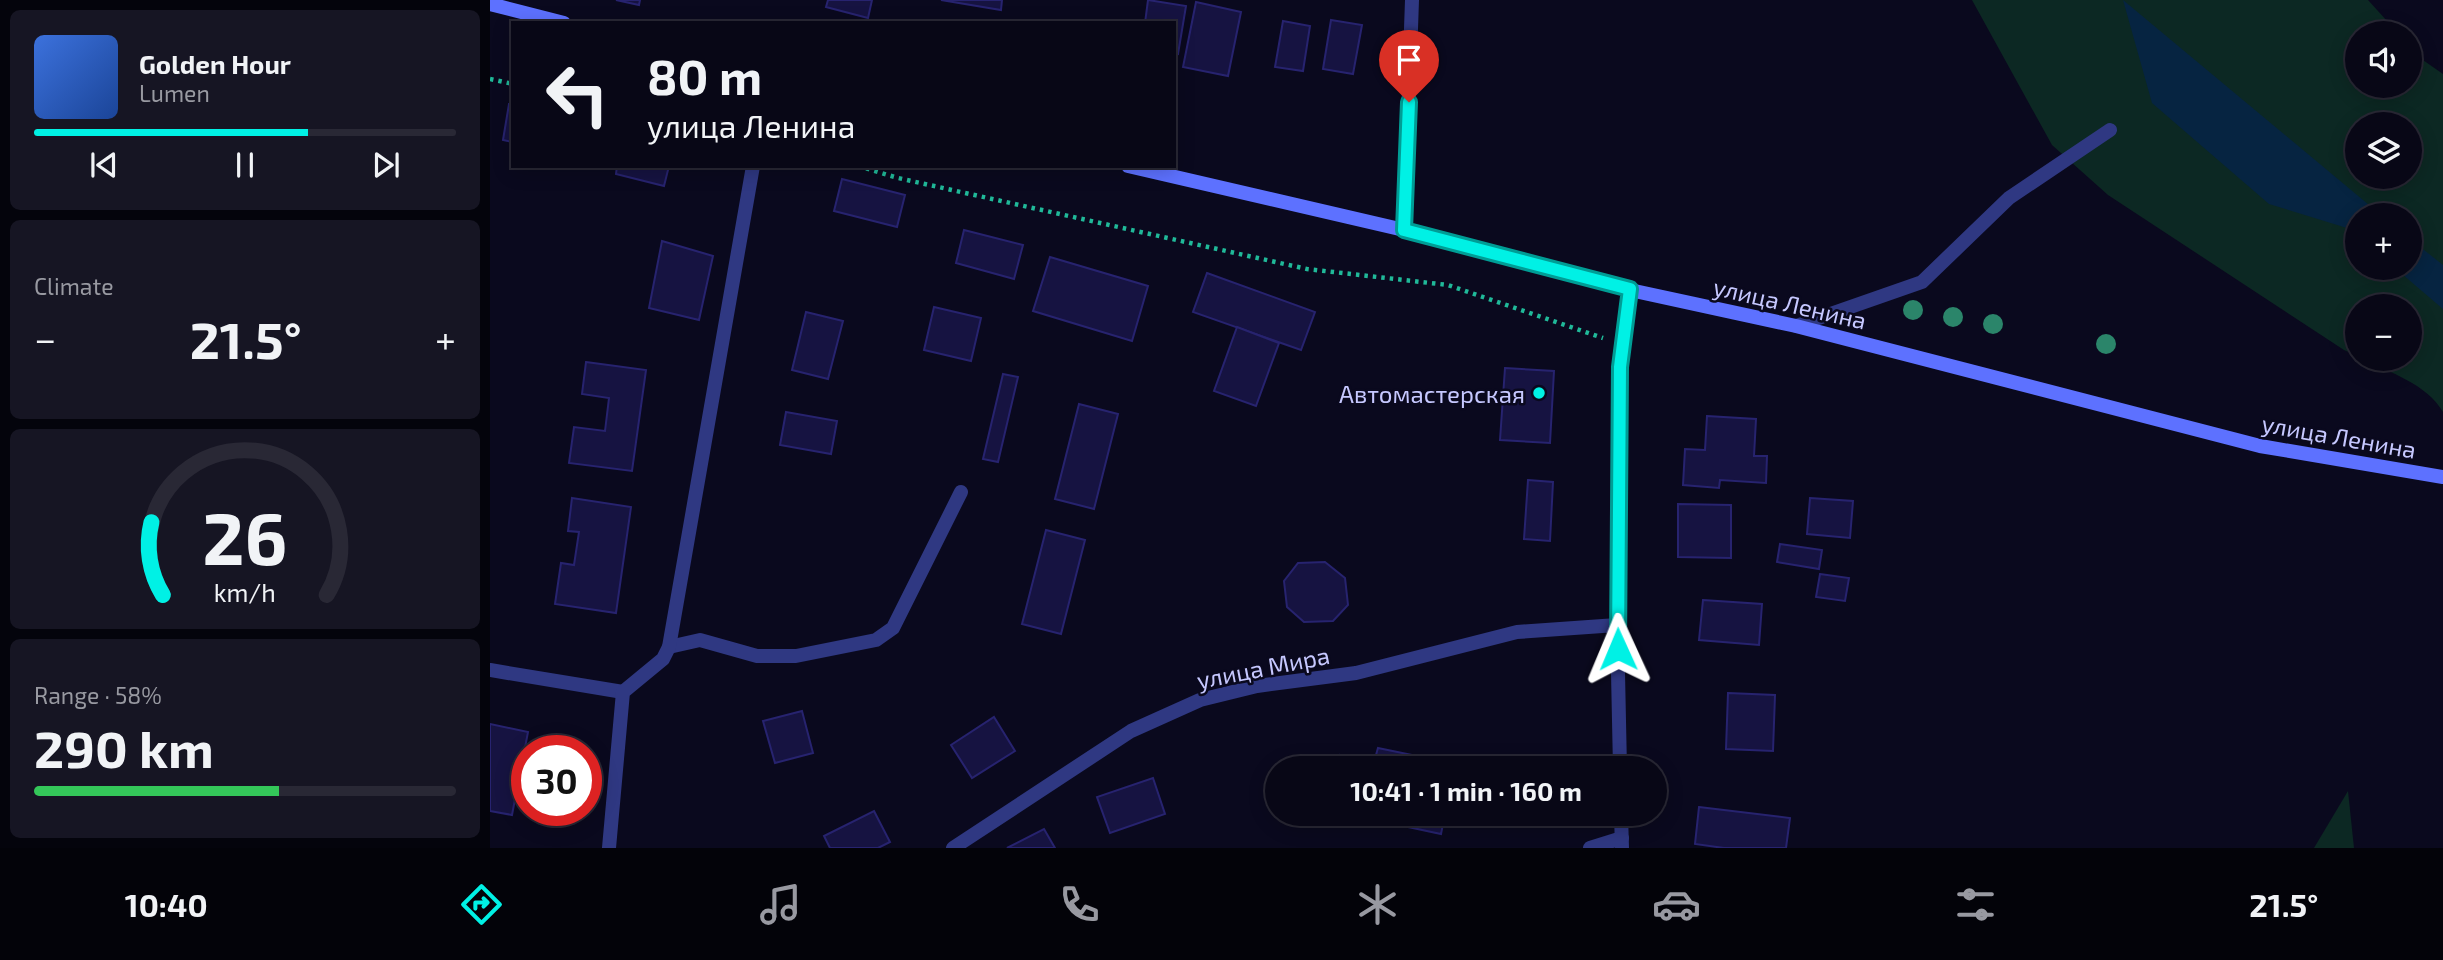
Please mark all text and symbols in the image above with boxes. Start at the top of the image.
map controls [2345,21,2422,371]
button: sound [2345,21,2422,98]
pin [1379,30,1439,102]
icon: arrive [1390,41,1428,79]
text: 80 m [647,46,762,105]
text: Golden Hour [139,48,291,79]
icon: left [532,49,623,140]
text: Lumen [139,79,210,107]
text: улица Ленина [647,106,855,144]
button: layers [2345,112,2422,189]
icon: previous [85,146,123,184]
icon: pause [226,146,264,184]
icon: next [367,146,405,184]
button: + [2345,203,2422,280]
street label: улица Ленина [1710,271,1869,336]
text: Climate [34,272,114,300]
button: − [2345,294,2422,371]
text: 21.5° [190,307,302,369]
text: − [34,315,56,361]
text: + [435,315,456,361]
place label: Автомастерская [1339,379,1525,408]
marker: Автомастерская [1531,385,1547,401]
street label: улица Ленина [2259,408,2418,465]
text: 26 [202,492,288,580]
text: km/h [214,577,276,607]
position arrow [1581,612,1655,686]
street label: улица Мира [1194,640,1332,695]
text: Range · 58% [34,681,162,709]
text: 290 km [34,716,214,778]
speed limit sign: 30 [511,735,602,826]
text: 10:41 · 1 min · 160 m [1350,775,1582,806]
icon: directions [457,880,506,929]
icon: music [756,880,805,929]
icon: phone [1055,880,1104,929]
icon: climate [1353,880,1402,929]
icon: car [1652,880,1701,929]
icon: filters [1951,880,2000,929]
text: 10:40 [125,885,208,923]
text: 21.5° [2249,885,2318,923]

